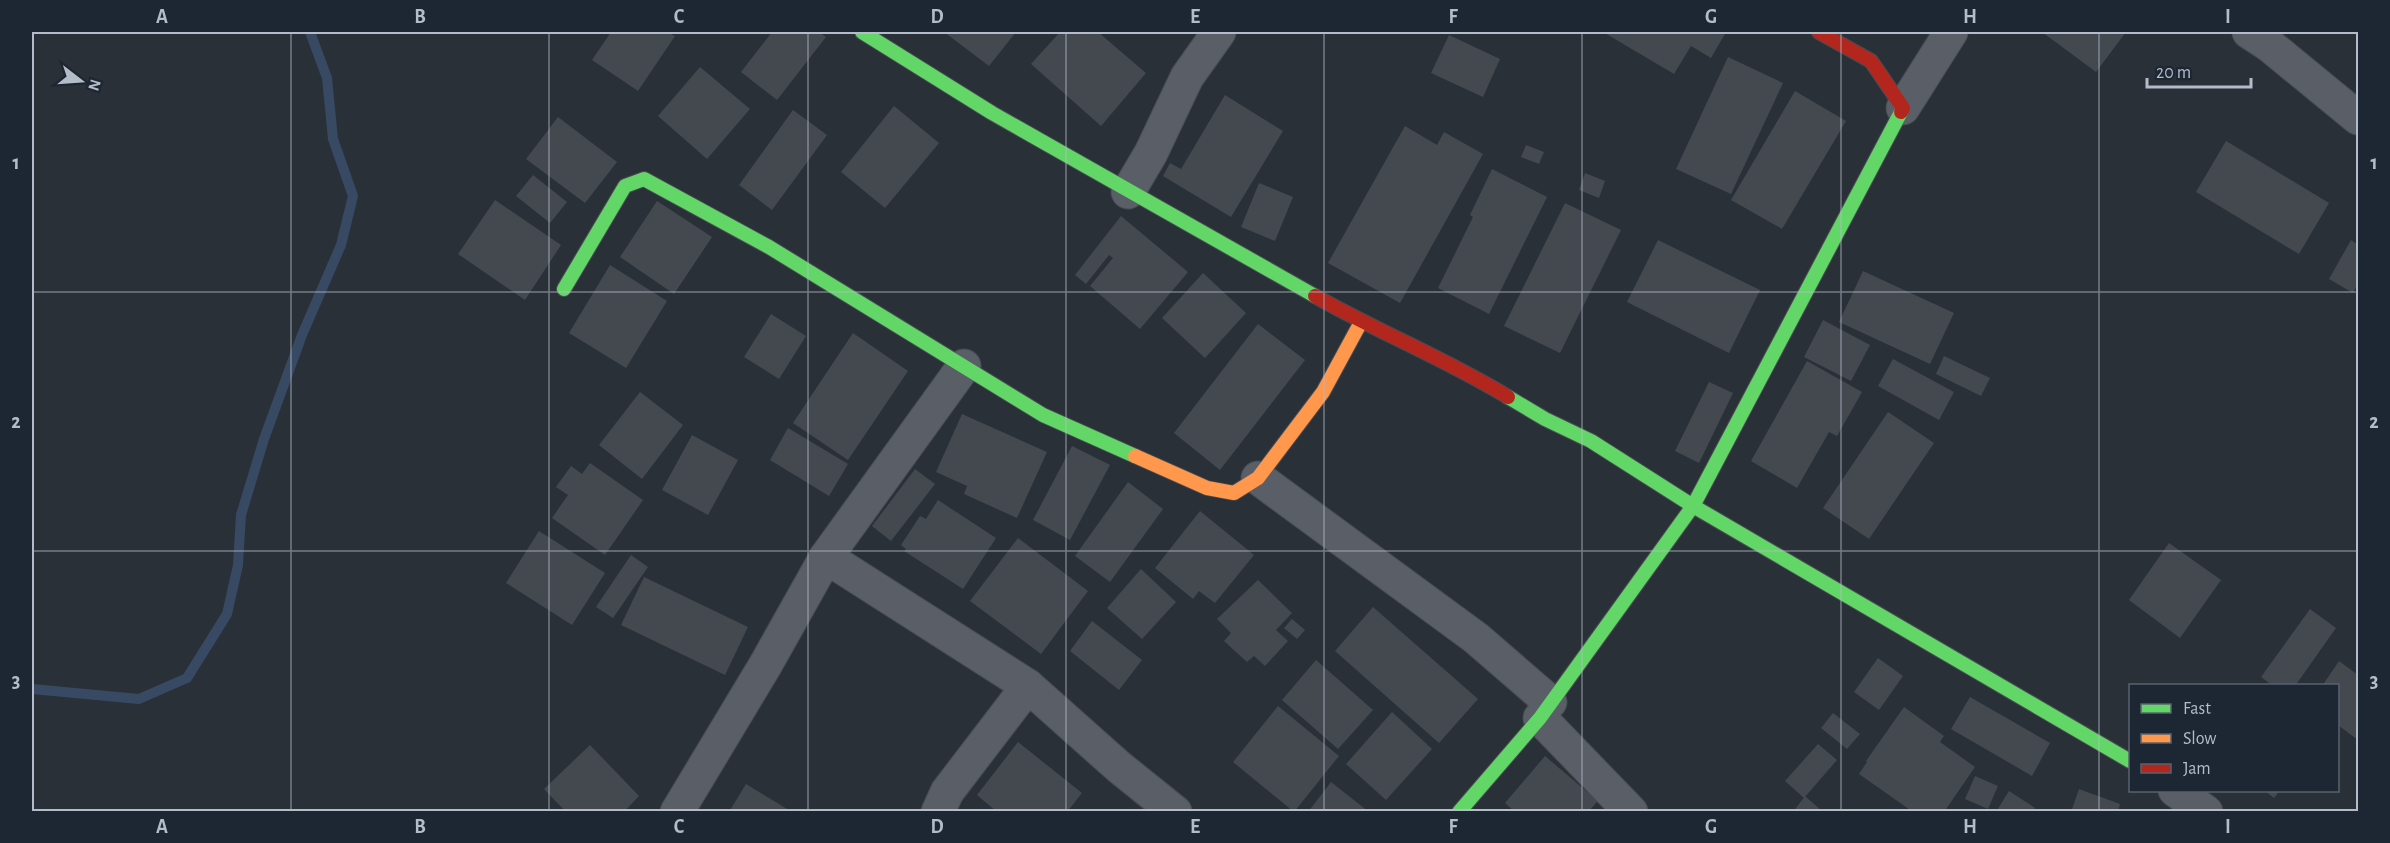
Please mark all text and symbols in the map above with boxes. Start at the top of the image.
text: A [156,7,168,27]
text: B [414,7,426,27]
text: C [674,7,685,27]
text: D [930,7,944,27]
text: E [1190,7,1200,27]
text: F [1448,7,1458,27]
text: G [1705,7,1717,27]
text: H [1963,7,1977,27]
text: I [2225,7,2231,27]
north arrow [51,51,111,111]
scale bar [2147,51,2250,89]
text: 20 m [2156,64,2191,82]
text: N [85,77,104,93]
text: 1 [12,153,20,173]
text: 1 [2370,153,2378,173]
text: 2 [11,412,21,432]
text: 2 [2369,412,2379,432]
text: 3 [12,671,20,691]
text: 3 [2370,671,2378,691]
legend [2129,684,2339,792]
text: Fast [2183,700,2211,718]
text: Slow [2183,730,2216,748]
text: Jam [2183,760,2211,778]
text: A [156,817,168,837]
text: B [414,817,426,837]
text: C [674,817,685,837]
text: D [930,817,944,837]
text: E [1190,817,1200,837]
text: F [1448,817,1458,837]
text: G [1705,817,1717,837]
text: H [1963,817,1977,837]
text: I [2225,817,2231,837]

